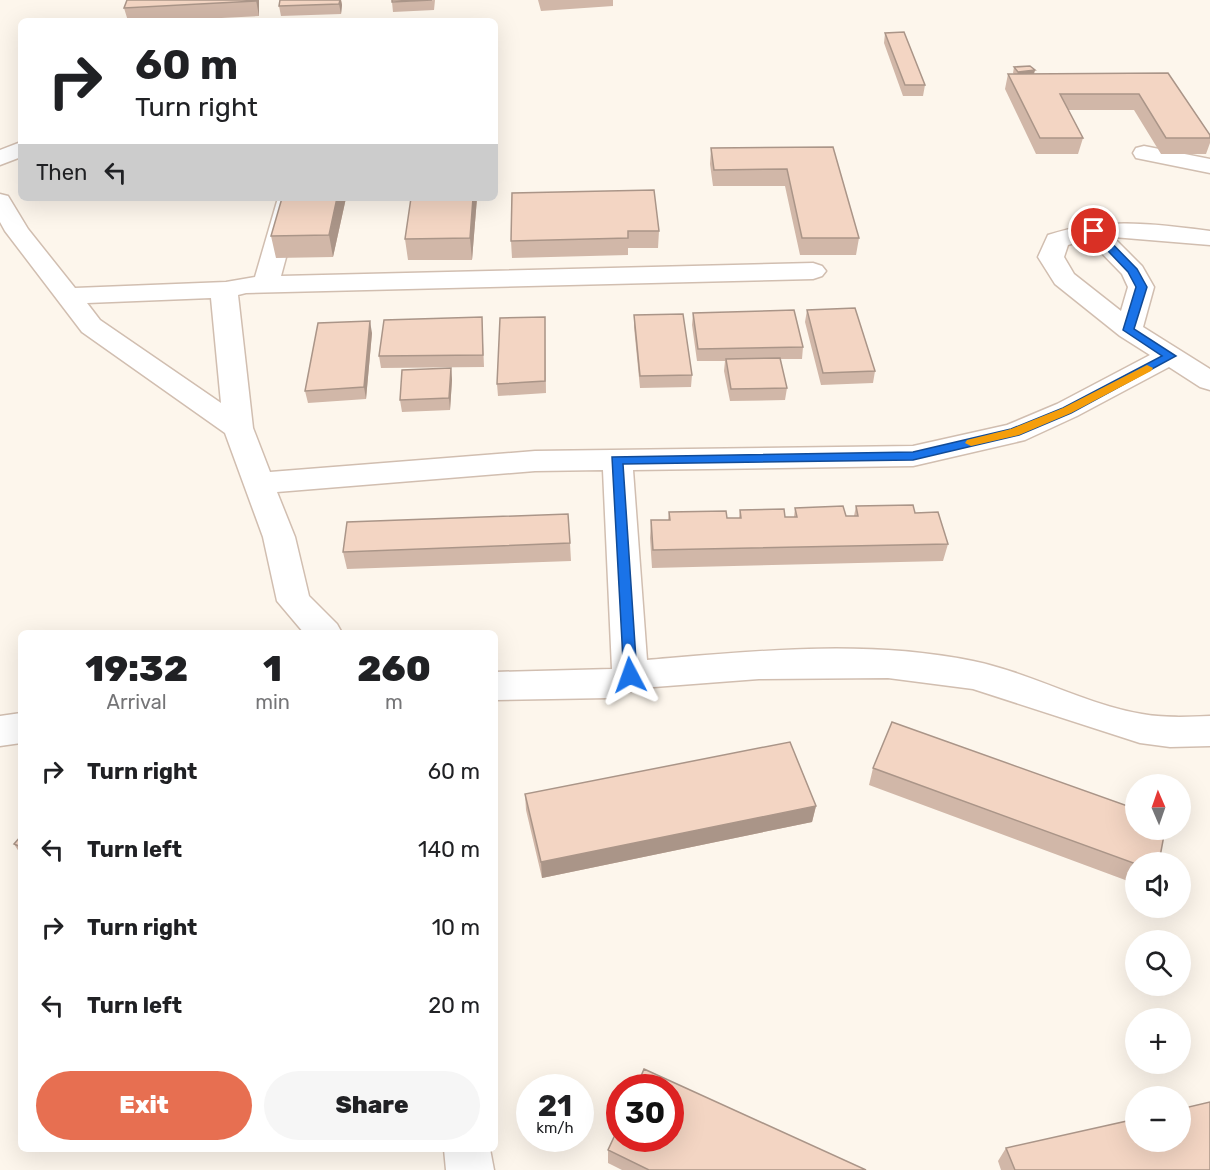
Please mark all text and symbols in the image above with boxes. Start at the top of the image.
text: 60 m [135,40,238,90]
icon: right [36,42,114,120]
text: Turn right [135,91,258,123]
icon: left [99,156,132,189]
text: Then [36,159,87,186]
pin [1068,205,1119,256]
icon: arrive [1077,214,1110,247]
position arrow [598,643,662,707]
text: 19:32 [85,647,188,690]
text: 1 [263,647,282,690]
text: 260 [357,647,431,690]
text: Arrival [107,690,167,714]
text: min [255,690,290,714]
text: m [385,690,403,714]
icon: right [36,755,69,788]
text: Turn right [87,758,197,785]
text: 60 m [428,758,480,785]
north arrow [1125,774,1191,840]
map controls [1125,774,1191,1152]
icon: left [36,833,69,866]
text: Turn left [87,836,182,863]
text: 140 m [418,836,480,863]
button: sound [1125,852,1191,918]
icon: right [36,911,69,944]
text: Turn right [87,914,197,941]
text: 10 m [432,914,480,941]
button: search [1125,930,1191,996]
icon: left [36,989,69,1022]
text: Turn left [87,992,182,1019]
text: 20 m [428,992,480,1019]
button: + [1125,1008,1191,1074]
button: Exit [36,1071,252,1140]
button: Share [264,1071,480,1140]
speed limit sign: 30 [606,1074,684,1152]
button: − [1125,1086,1191,1152]
text: 21 [538,1088,572,1124]
text: km/h [536,1119,574,1137]

